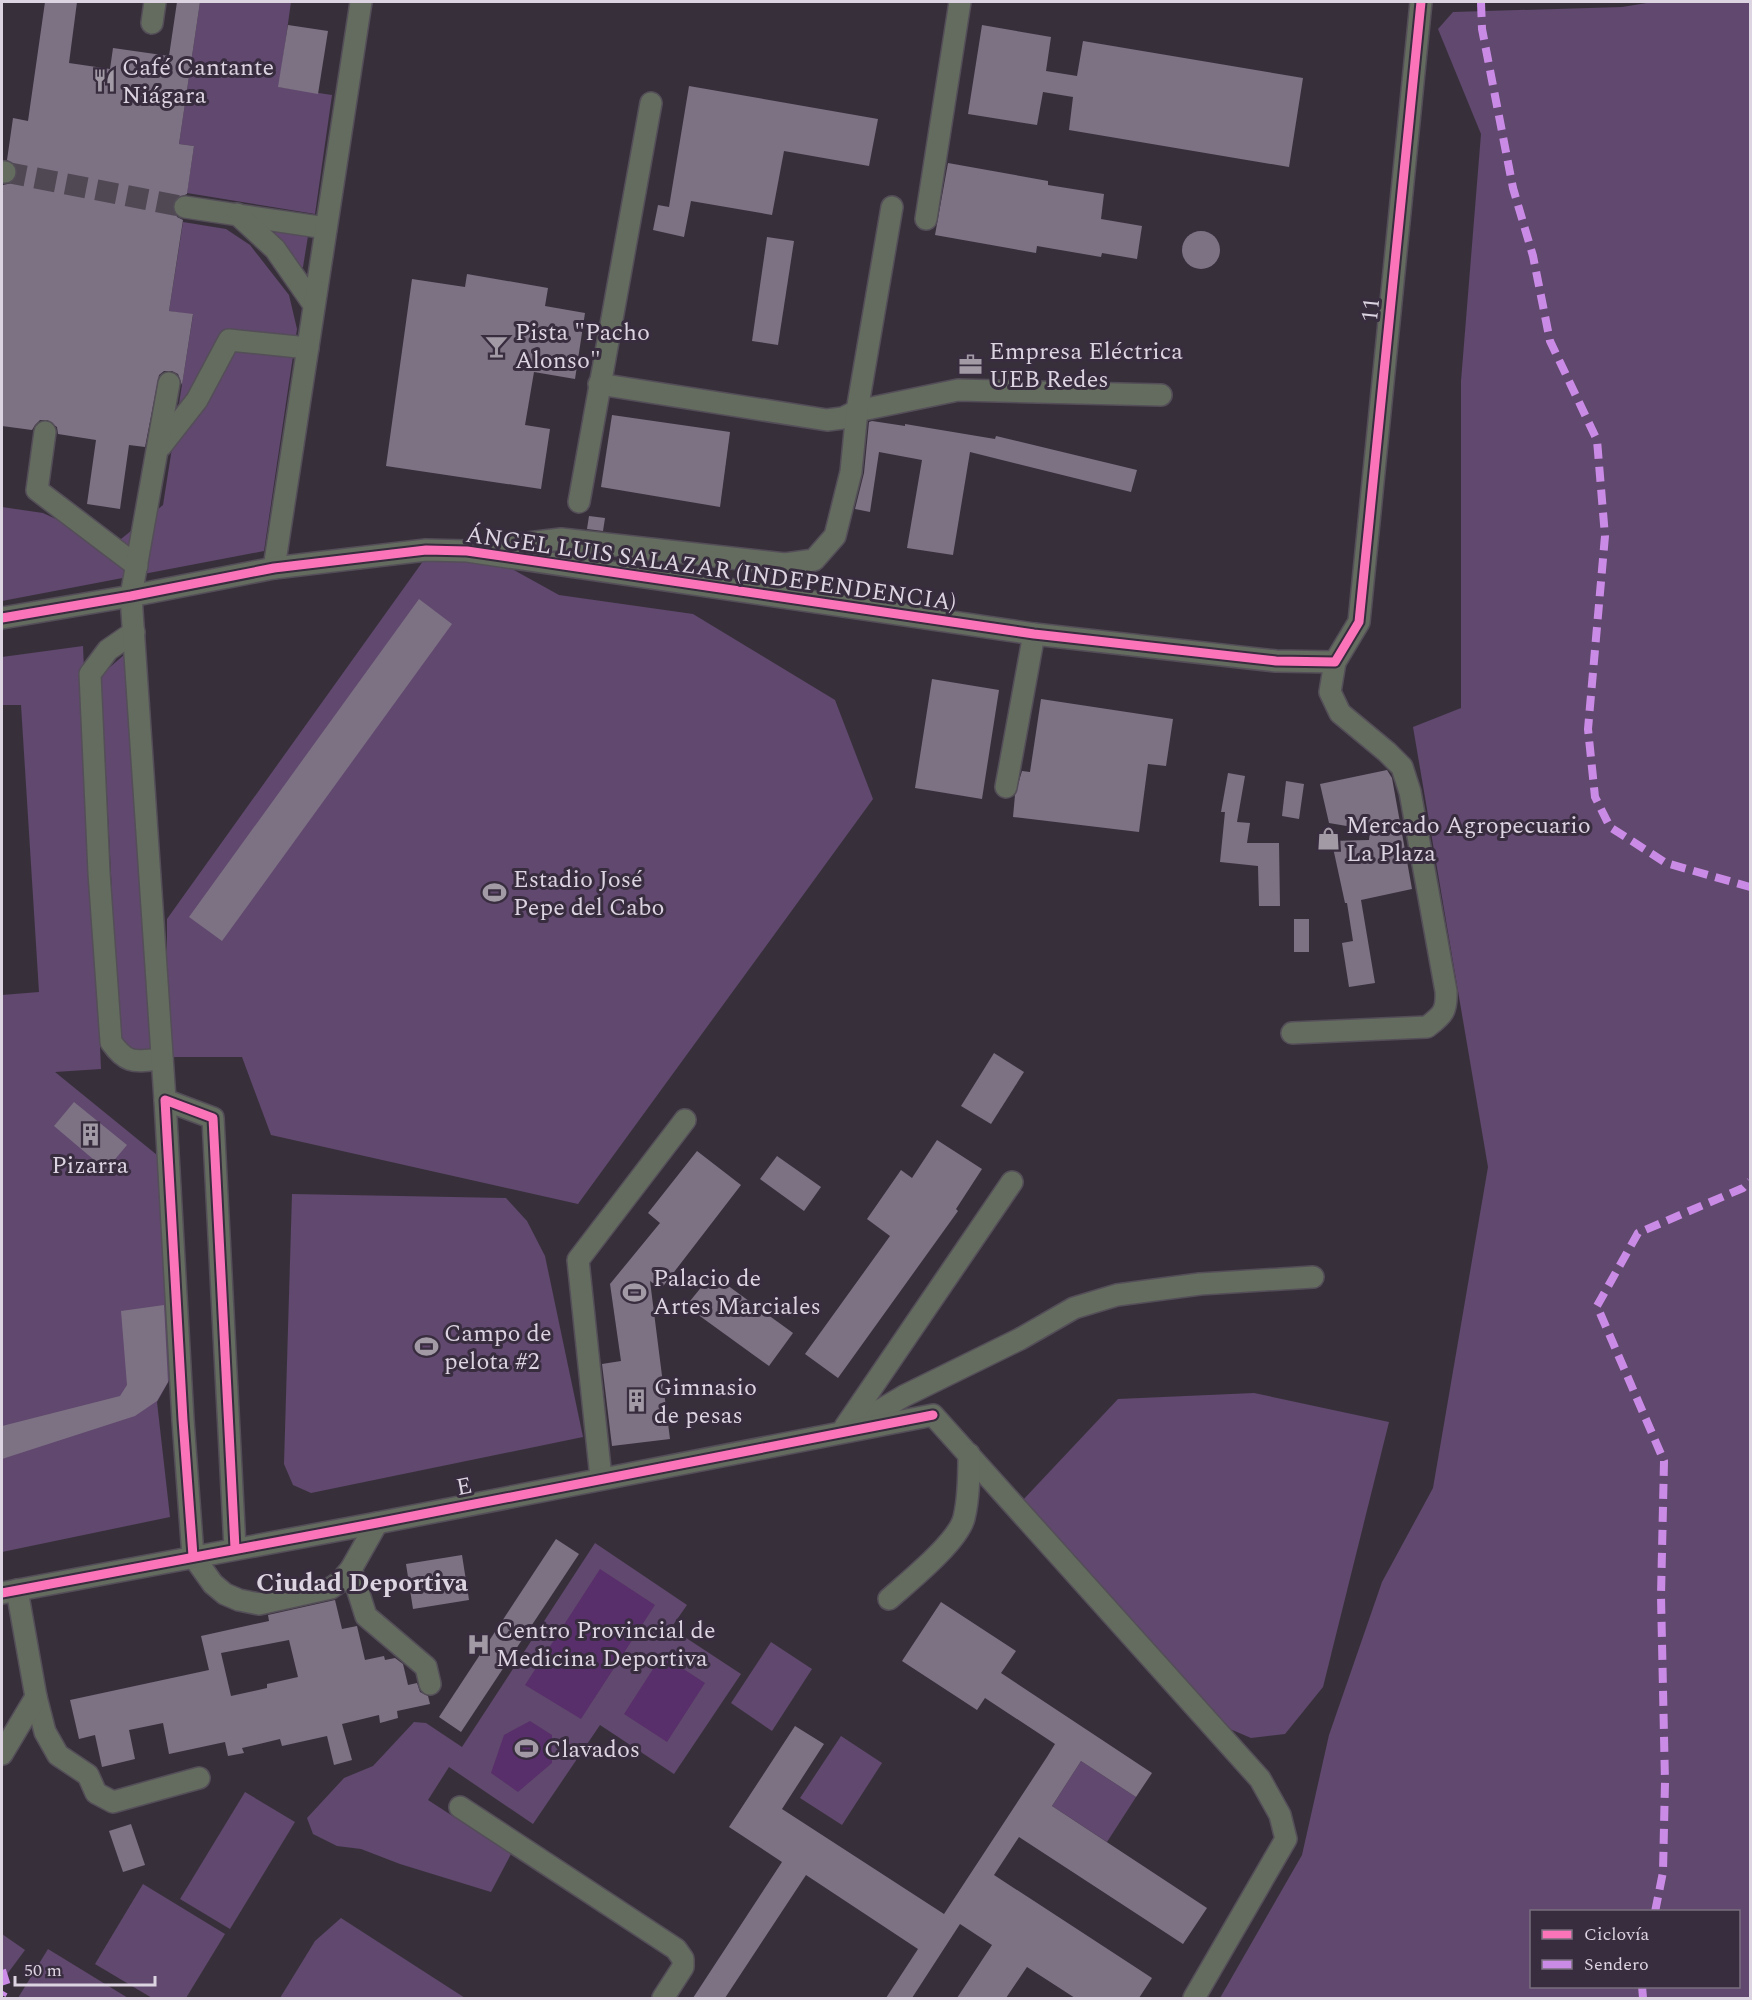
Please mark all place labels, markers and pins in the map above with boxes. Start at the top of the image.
place label: Café Cantante Niágara [122,50,274,114]
restaurant icon: Café Cantante Niágara [91,68,117,94]
place label: Pista "Pacho Alonso" [515,315,650,379]
bar icon: Pista "Pacho Alonso" [484,333,510,359]
place label: Empresa Eléctrica UEB Redes [989,334,1183,398]
office icon: Empresa Eléctrica UEB Redes [958,352,984,378]
place label: Mercado Agropecuario La Plaza [1346,808,1591,872]
shop icon: Mercado Agropecuario La Plaza [1315,826,1341,852]
place label: Estadio José Pepe del Cabo [513,862,664,926]
sports icon: Estadio José Pepe del Cabo [482,880,508,906]
building icon: Pizarra [77,1122,103,1148]
place label: Pizarra [51,1148,129,1184]
place label: Palacio de Artes Marciales [653,1261,821,1325]
sports icon: Palacio de Artes Marciales [622,1279,648,1305]
place label: Campo de pelota #2 [444,1316,552,1380]
sports icon: Campo de pelota #2 [413,1334,439,1360]
place label: Gimnasio de pesas [654,1370,757,1434]
building icon: Gimnasio de pesas [623,1388,649,1414]
place label: Centro Provincial de Medicina Deportiva [496,1613,716,1677]
hospital icon: Centro Provincial de Medicina Deportiva [465,1631,491,1657]
place label: Clavados [544,1732,640,1768]
sports icon: Clavados [513,1736,539,1762]

